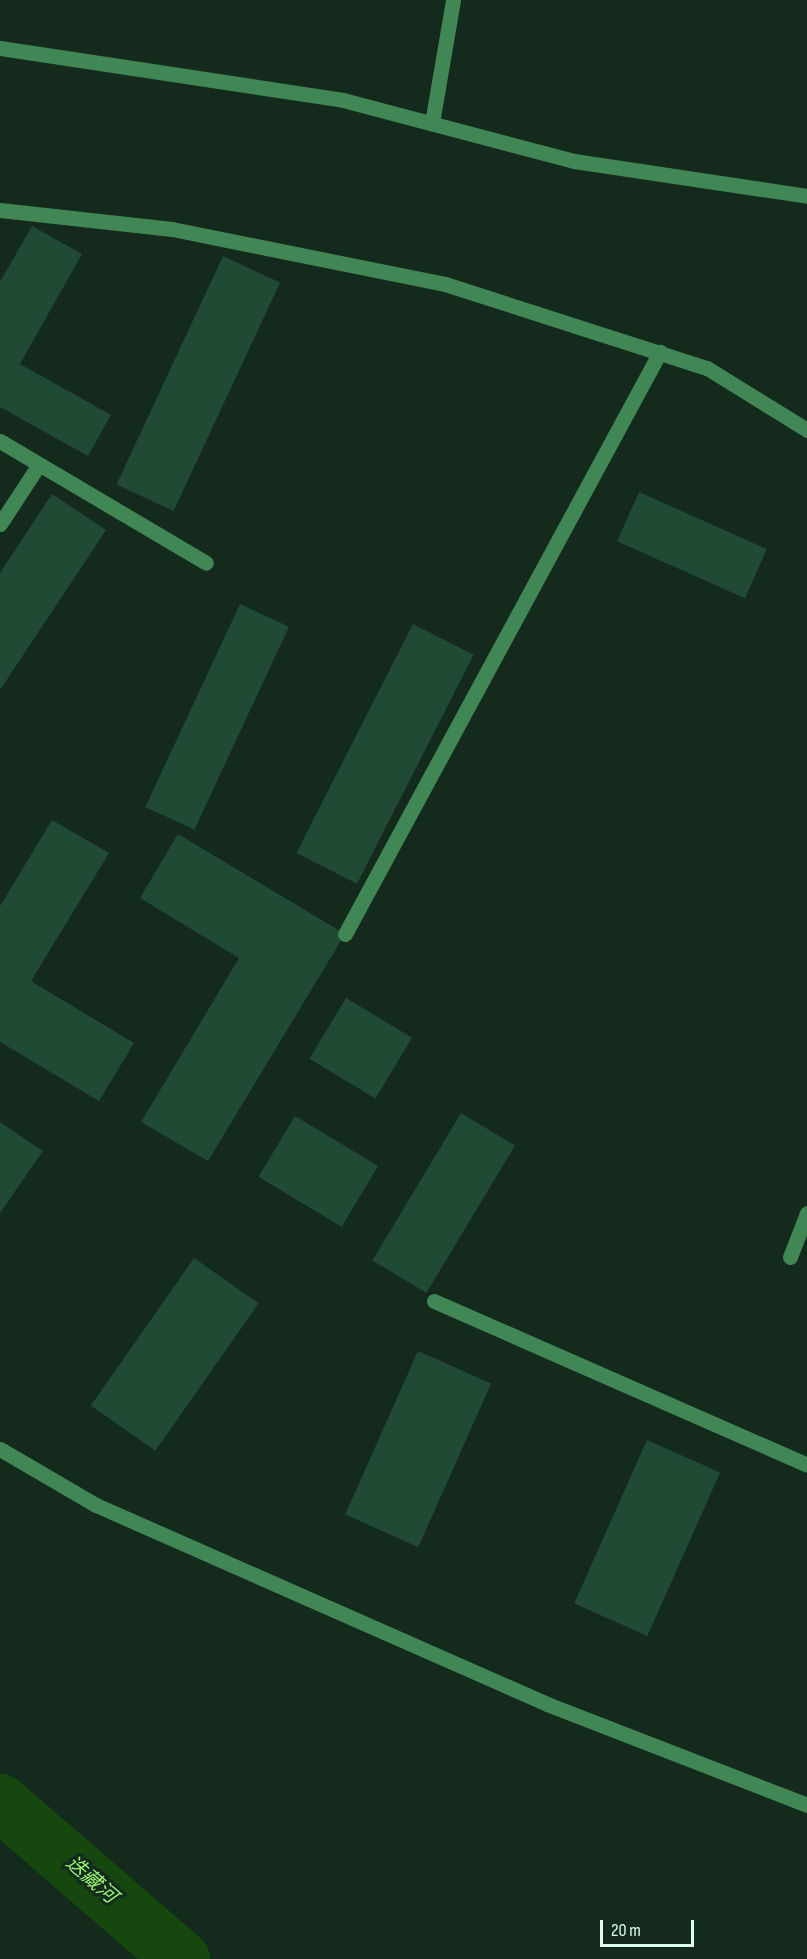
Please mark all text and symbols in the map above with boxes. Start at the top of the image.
water label: 迭藏河 [60,1851,122,1909]
scale bar [603,1908,698,1946]
text: 20 m [611,1920,641,1941]

